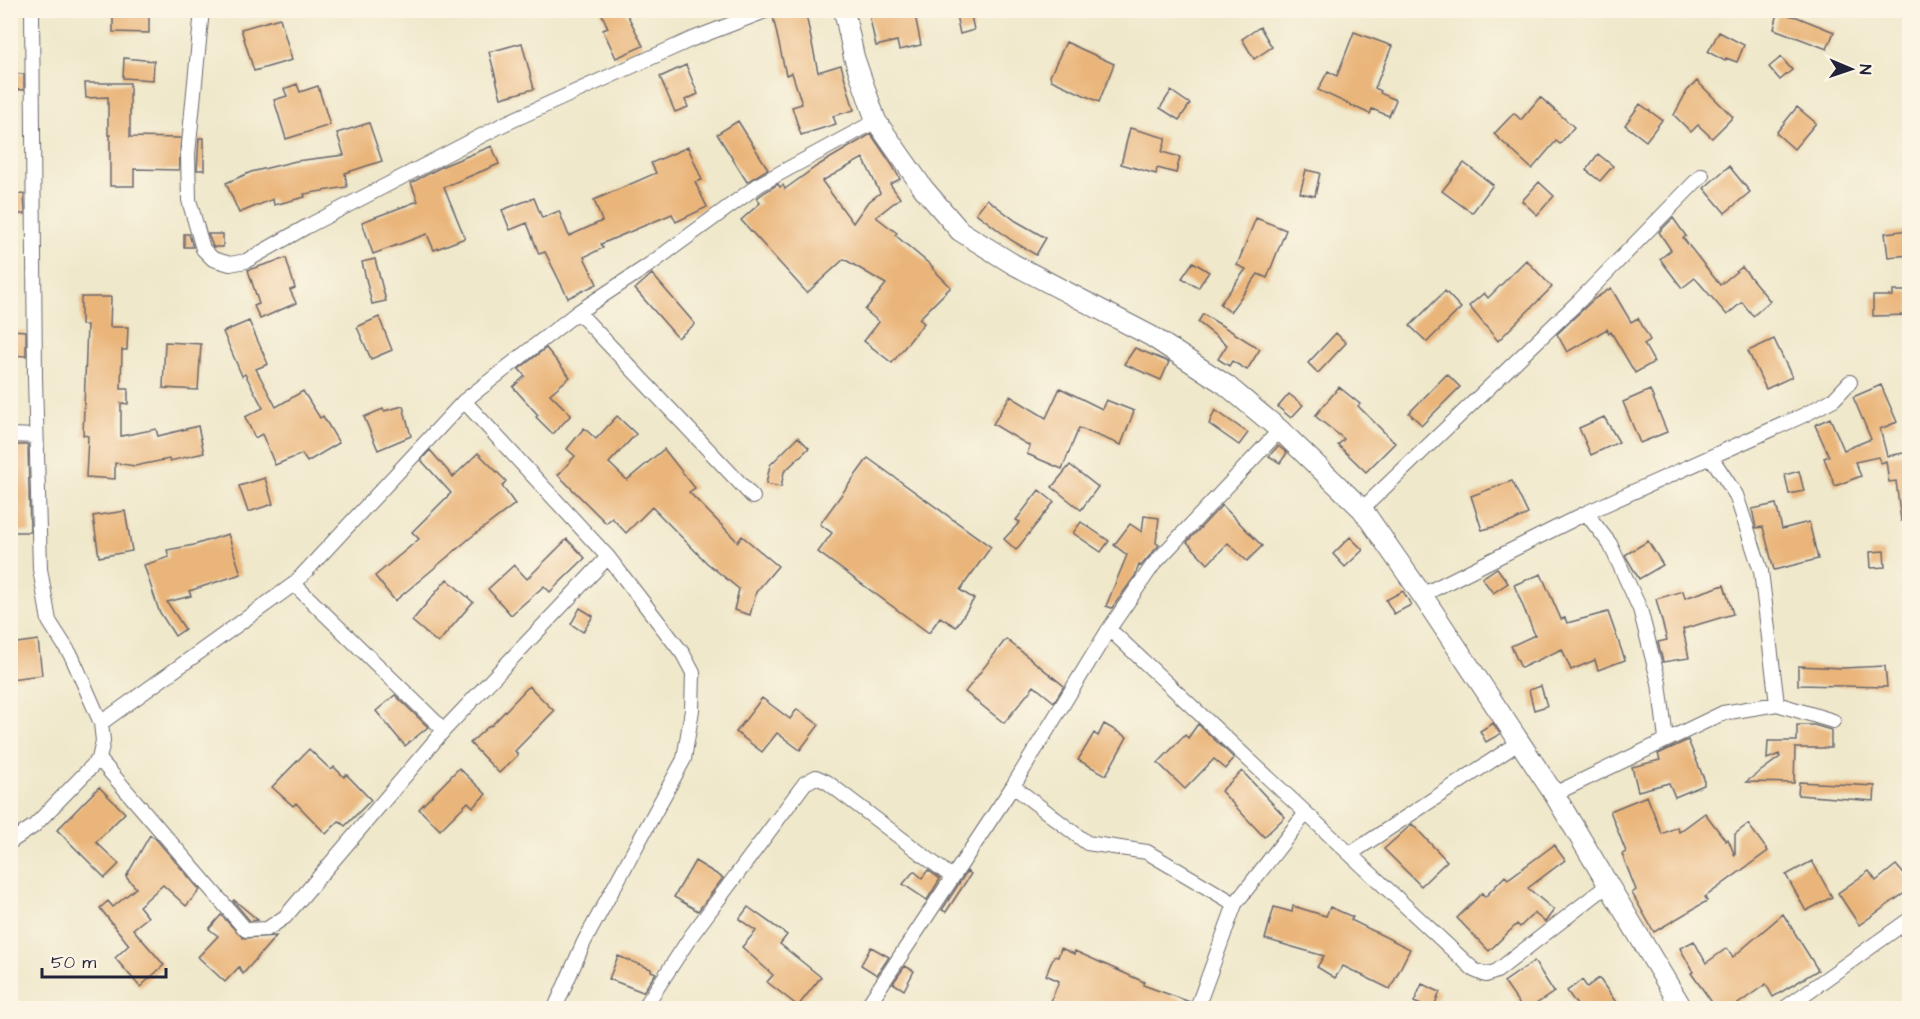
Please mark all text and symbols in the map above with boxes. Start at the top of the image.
north arrow [1821,39,1881,99]
text: N [1854,64,1876,75]
scale bar [42,941,166,979]
text: 50 m [51,950,96,975]

